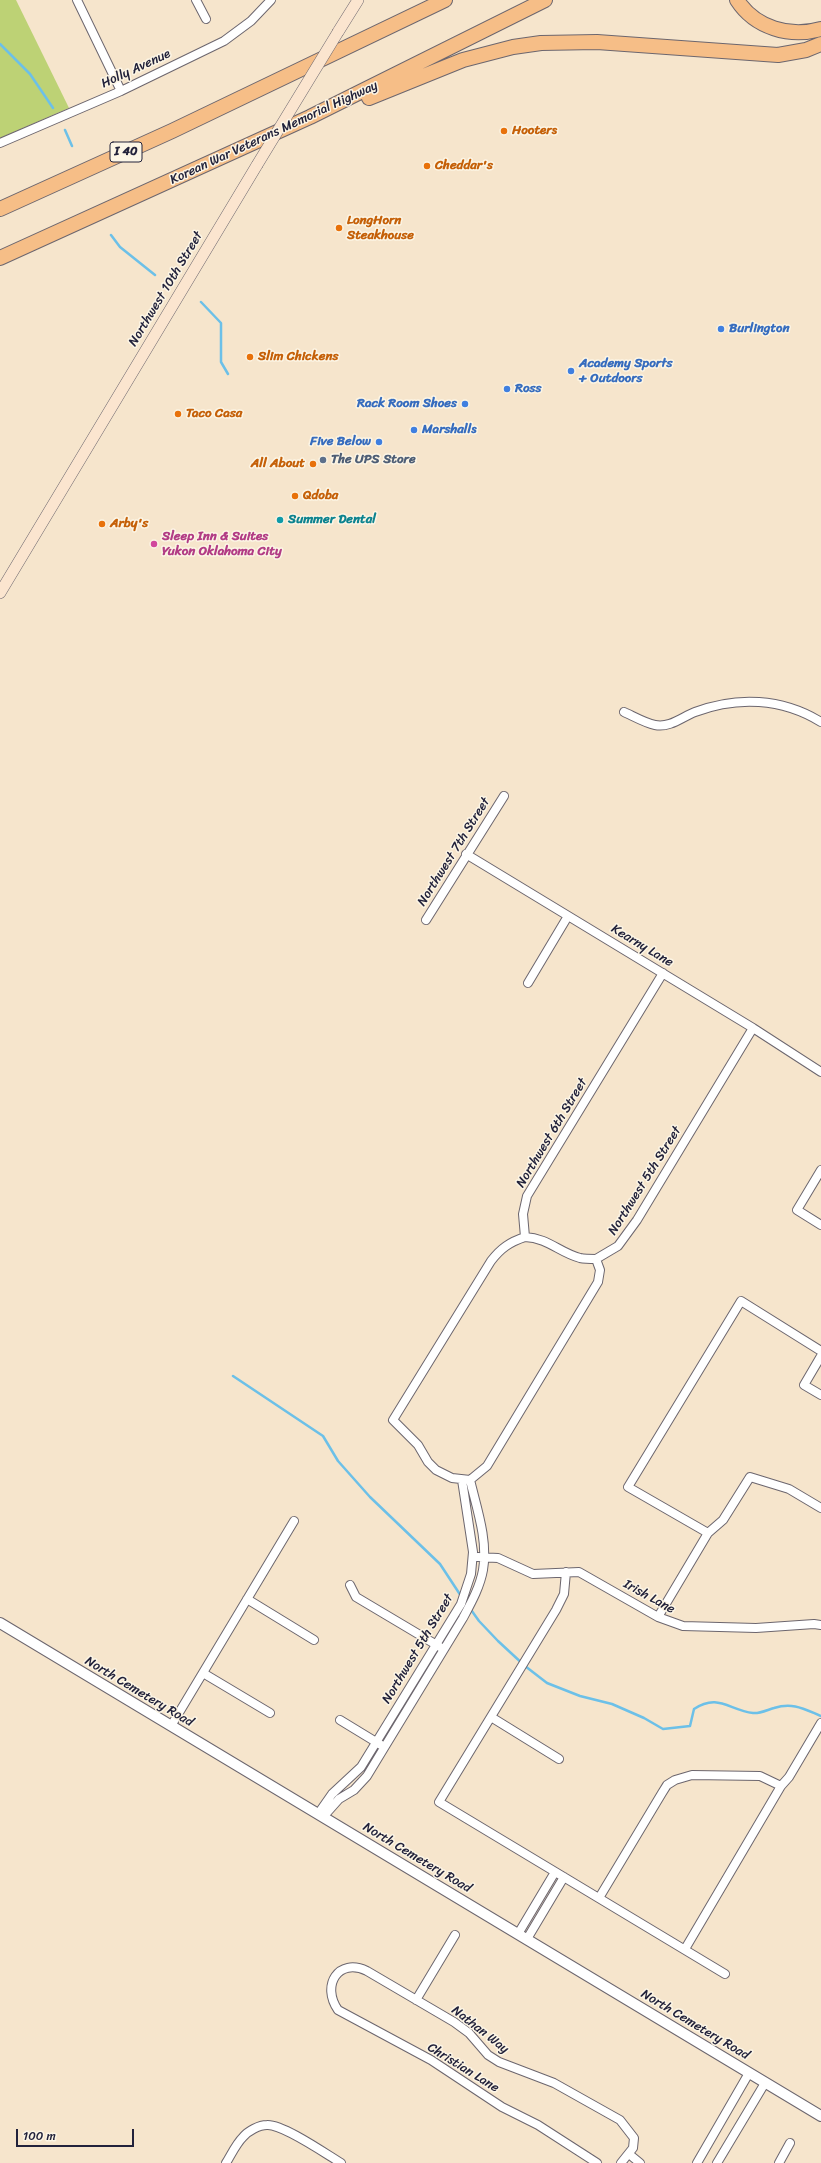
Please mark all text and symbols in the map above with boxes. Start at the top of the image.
street label: Holly Avenue [99,46,173,92]
street label: Korean War Veterans Memorial Highway [168,78,380,188]
place label: Hooters [512,123,557,139]
marker: Hooters [499,126,509,136]
road number: I 40 [110,142,142,162]
place label: Cheddar's [435,158,493,174]
marker: Cheddar's [422,161,432,171]
place label: LongHorn Steakhouse [347,213,414,244]
marker: LongHorn Steakhouse [334,223,344,233]
street label: Northwest 10th Street [126,229,206,349]
place label: Burlington [729,321,790,337]
marker: Burlington [716,324,726,334]
place label: Slim Chickens [258,349,338,365]
marker: Slim Chickens [245,352,255,362]
place label: Academy Sports + Outdoors [579,356,672,387]
marker: Academy Sports + Outdoors [566,366,576,376]
place label: Ross [515,381,541,397]
marker: Ross [502,384,512,394]
place label: Rack Room Shoes [357,396,457,412]
marker: Rack Room Shoes [460,399,470,409]
place label: Taco Casa [186,406,242,422]
marker: Taco Casa [173,409,183,419]
place label: Marshalls [422,422,477,438]
marker: Marshalls [409,425,419,435]
place label: Five Below [310,434,371,450]
marker: Five Below [374,437,384,447]
place label: The UPS Store [331,452,416,468]
marker: The UPS Store [318,455,328,465]
place label: All About [251,456,305,472]
marker: All About [308,459,318,469]
place label: Qdoba [303,488,338,504]
marker: Qdoba [290,491,300,501]
place label: Summer Dental [288,512,376,528]
marker: Summer Dental [275,515,285,525]
place label: Arby's [110,516,148,532]
marker: Arby's [97,519,107,529]
place label: Sleep Inn & Suites Yukon Oklahoma City [162,529,282,560]
marker: Sleep Inn & Suites Yukon Oklahoma City [149,539,159,549]
street label: Northwest 7th Street [414,795,494,909]
street label: Kearny Lane [608,921,676,971]
street label: Northwest 6th Street [513,1076,591,1190]
street label: Northwest 5th Street [605,1124,685,1238]
street label: Irish Lane [621,1576,677,1618]
street label: Northwest 5th Street [379,1591,457,1707]
street label: North Cemetery Road [82,1653,196,1731]
street label: North Cemetery Road [360,1819,474,1897]
street label: North Cemetery Road [638,1986,752,2064]
street label: Nathan Way [448,2003,512,2057]
street label: Christian Lane [424,2040,502,2096]
scale bar [18,2121,136,2147]
text: 100 m [23,2125,56,2147]

